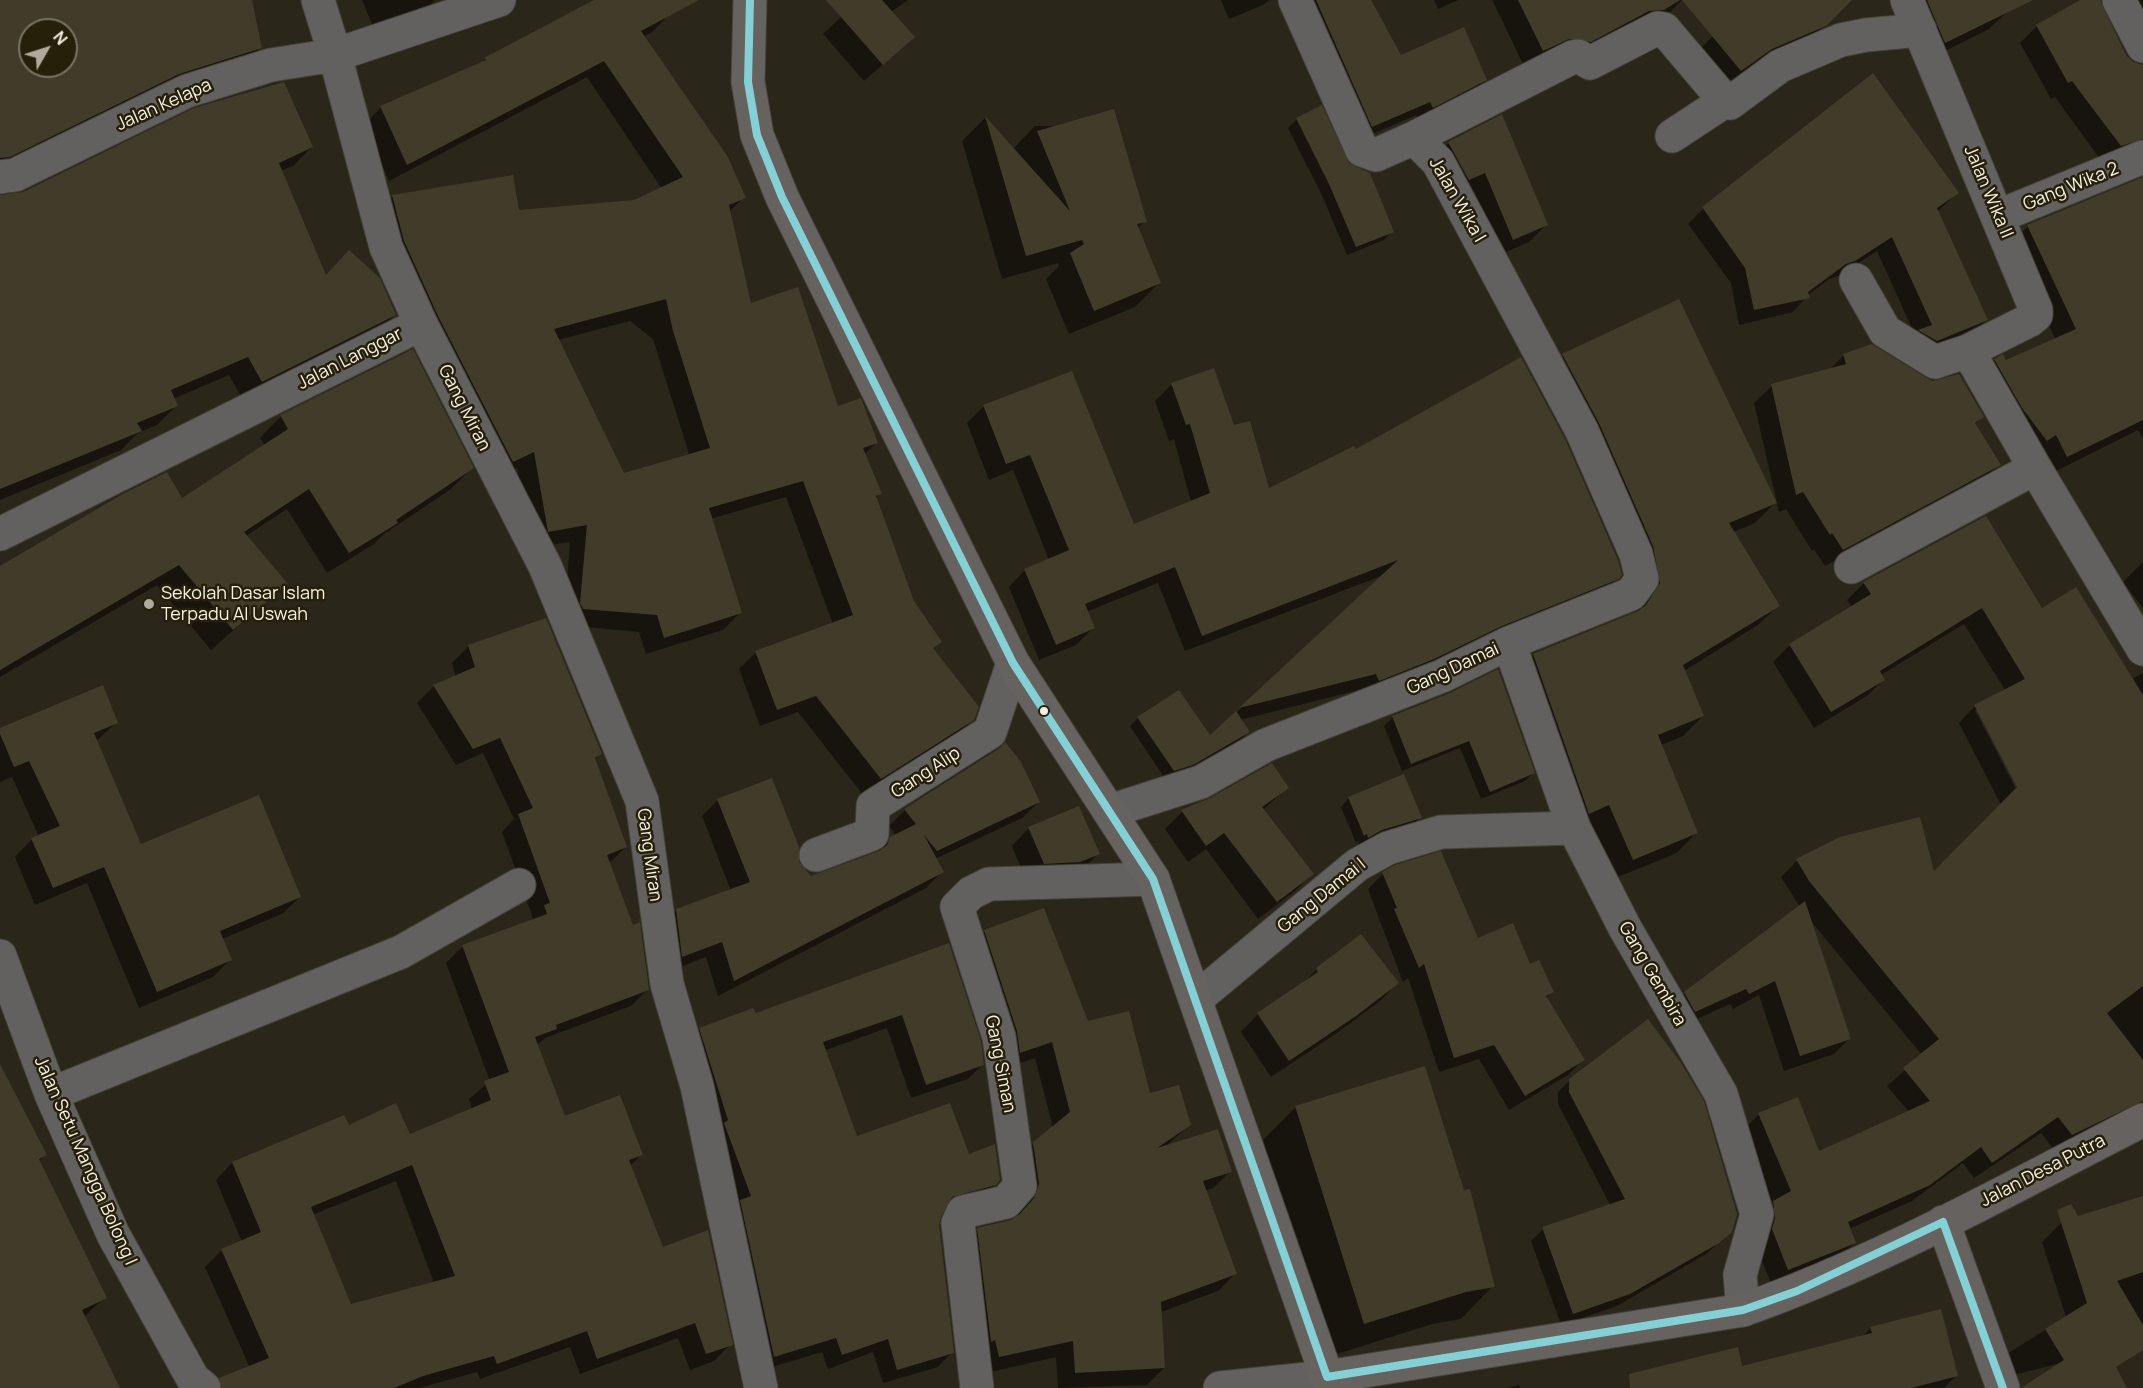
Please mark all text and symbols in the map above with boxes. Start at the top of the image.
north arrow [18,18,78,78]
text: N [48,27,73,49]
street label: Jalan Kelapa [113,74,215,136]
street label: Jalan Wika II [1959,142,2017,242]
street label: Jalan Wika I [1424,154,1490,246]
street label: Gang Wika 2 [2020,158,2122,216]
street label: Jalan Langgar [294,323,406,395]
street label: Gang Miran [433,361,495,455]
place label: Sekolah Dasar Islam Terpadu Al Uswah [161,583,325,626]
marker: Sekolah Dasar Islam Terpadu Al Uswah [142,597,156,611]
street label: Gang Damai [1403,638,1503,700]
unlabelled marker [1038,705,1050,717]
street label: Gang Alip [887,743,965,803]
street label: Gang Miran [632,807,666,903]
street label: Gang Damai I [1274,854,1370,938]
street label: Gang Gembira [1613,918,1691,1030]
street label: Gang Siman [980,1013,1020,1115]
street label: Jalan Setu Mangga Bolong I [29,1053,141,1269]
street label: Jalan Desa Putra [1977,1130,2109,1212]

